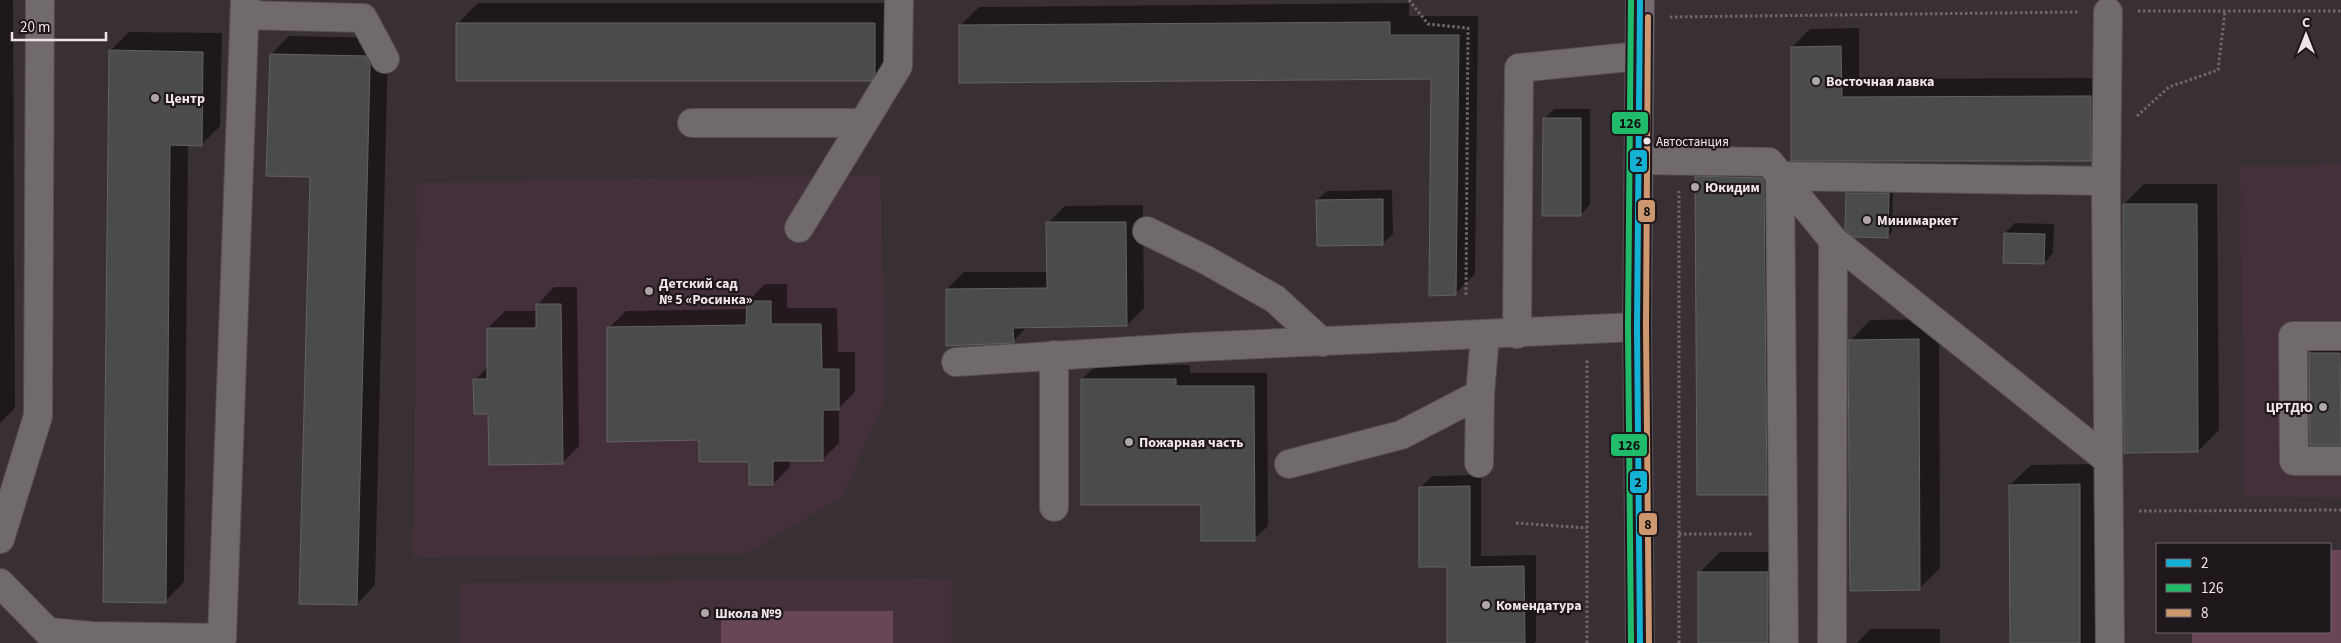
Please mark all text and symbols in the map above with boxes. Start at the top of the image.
scale bar [12,10,106,42]
north arrow [2281,10,2331,60]
text: С [2302,13,2310,33]
text: 20 m [20,17,50,38]
place label: Восточная лавка [1826,72,1934,92]
marker: Восточная лавка [1810,75,1822,87]
place label: Центр [165,89,205,109]
marker: Центр [149,92,161,104]
line badge: 126 [1611,111,1649,135]
text: 126 [1619,114,1641,134]
place label: Автостанция [1656,133,1729,151]
marker: Автостанция [1642,136,1652,146]
line badge: 2 [1629,149,1648,173]
text: 2 [1635,152,1643,172]
place label: Юкидим [1705,178,1760,198]
marker: Юкидим [1689,181,1701,193]
line badge: 8 [1637,199,1656,223]
text: 8 [1643,202,1651,222]
place label: Минимаркет [1877,211,1958,231]
marker: Минимаркет [1861,214,1873,226]
place label: Детский сад № 5 «Росинка» [659,274,753,310]
marker: Детский сад № 5 «Росинка» [643,285,655,297]
place label: ЦРТДЮ [2266,398,2313,418]
marker: ЦРТДЮ [2317,401,2329,413]
place label: Пожарная часть [1139,433,1244,453]
line badge: 126 [1610,433,1648,457]
marker: Пожарная часть [1123,436,1135,448]
text: 126 [1618,436,1640,456]
line badge: 2 [1629,470,1648,494]
text: 2 [1634,473,1642,493]
line badge: 8 [1638,512,1658,536]
text: 8 [1644,515,1652,535]
legend [2156,543,2331,633]
text: 2 [2201,553,2208,574]
text: 126 [2201,578,2223,599]
place label: Комендатура [1496,596,1582,616]
marker: Комендатура [1480,599,1492,611]
text: 8 [2201,603,2208,624]
place label: Школа №9 [715,604,782,624]
marker: Школа №9 [699,607,711,619]

